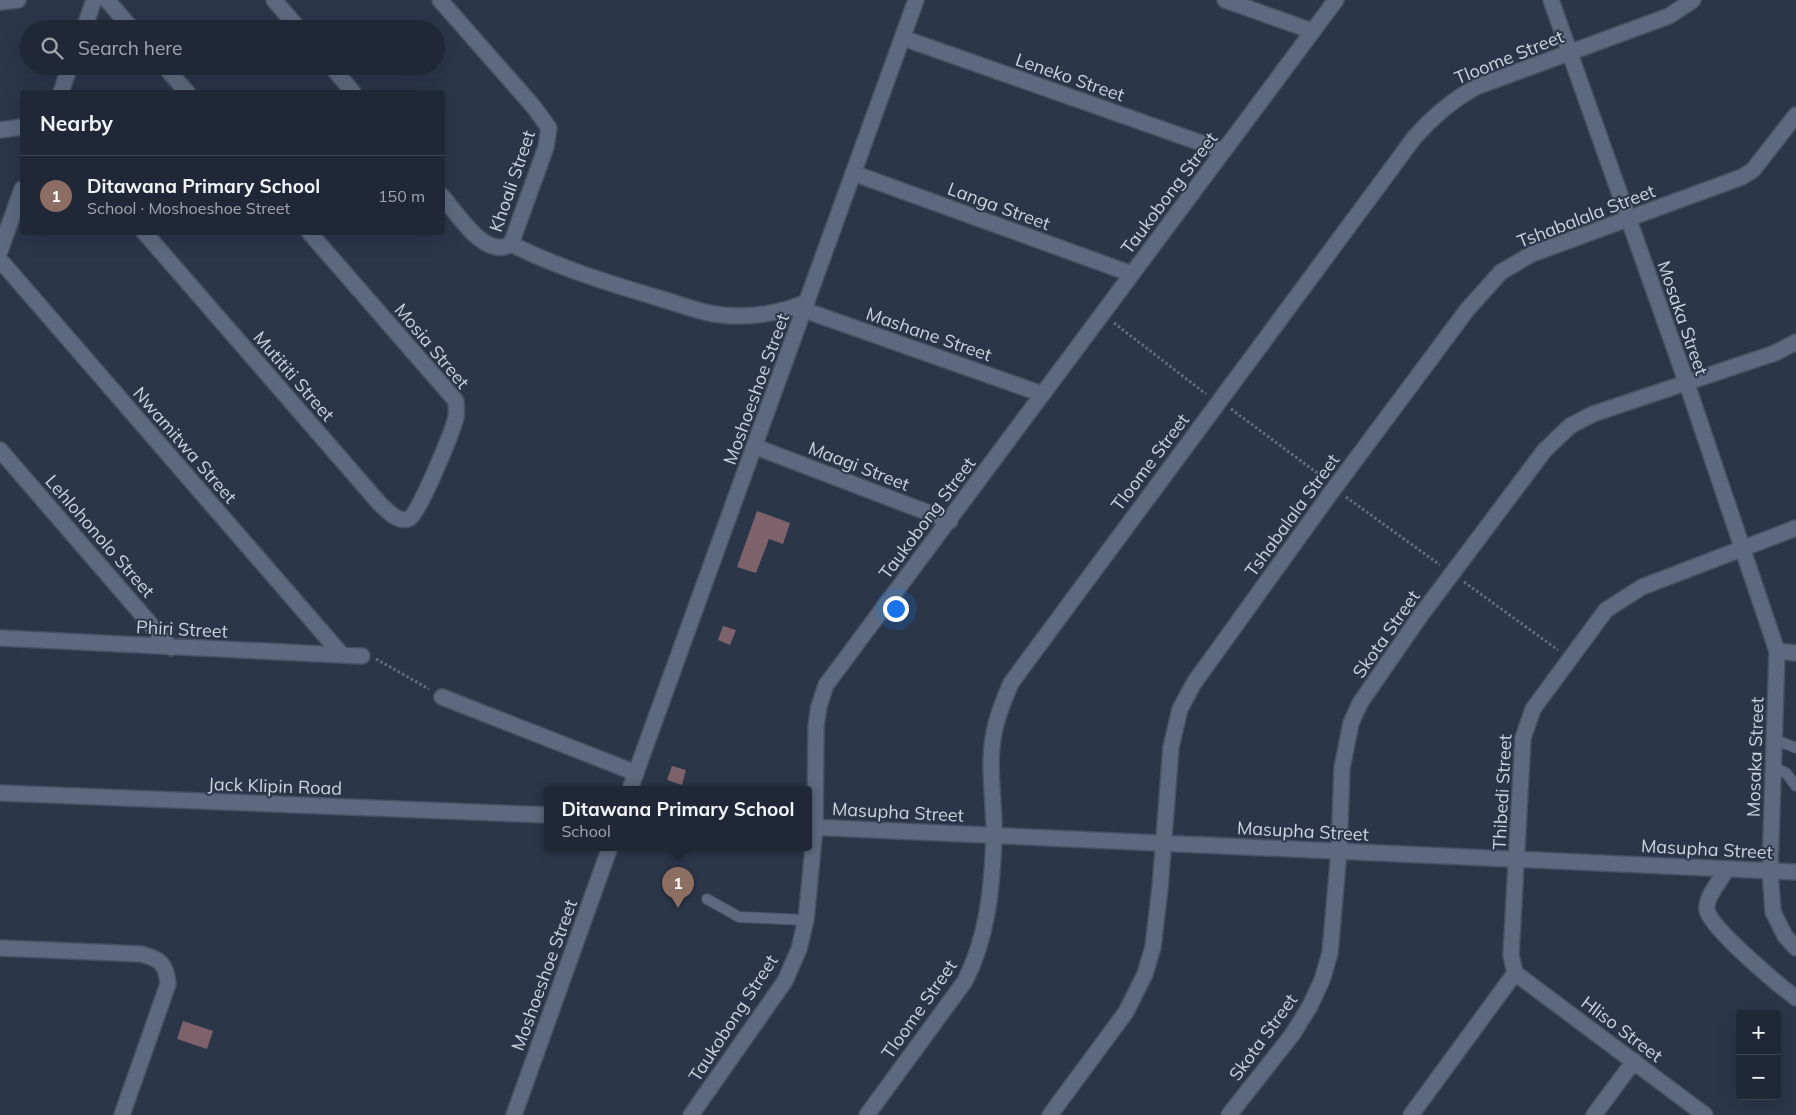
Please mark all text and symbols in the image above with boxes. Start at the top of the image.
search box [20,20,445,75]
street label: Tloome Street [1451,25,1567,89]
icon: search [38,34,66,62]
text: Search here [78,36,182,60]
street label: Leneko Street [1013,48,1127,106]
text: Nearby [40,110,113,136]
street label: Khoali Street [484,127,540,235]
street label: Taukobong Street [1116,127,1222,259]
text: Ditawana Primary School [87,174,320,198]
street label: Langa Street [945,177,1053,235]
street label: Tshabalala Street [1514,179,1658,253]
text: 1 [51,186,61,206]
text: 150 m [378,186,425,206]
text: School · Moshoeshoe Street [87,198,290,218]
street label: Mosaka Street [1653,258,1713,378]
street label: Mosia Street [390,299,474,393]
street label: Mashane Street [863,302,995,366]
street label: Moshoeshoe Street [718,310,794,468]
street label: Mutititi Street [249,326,339,426]
street label: Nwamitwa Street [128,382,242,508]
street label: Tloome Street [1106,409,1194,515]
street label: Maagi Street [805,436,913,496]
street label: Tshabalala Street [1240,449,1344,581]
street label: Taukobong Street [874,452,980,584]
street label: Lehlohonolo Street [40,470,160,602]
street label: Skota Street [1347,586,1425,682]
your location [883,596,909,622]
street label: Phiri Street [136,615,228,643]
street label: Mosaka Street [1741,697,1769,817]
street label: Thibedi Street [1487,734,1517,850]
street label: Jack Klipin Road [208,772,342,800]
popup [544,786,812,851]
text: Ditawana Primary School [561,797,795,821]
street label: Masupha Street [831,797,965,827]
street label: Masupha Street [1236,816,1370,846]
text: School [561,821,611,841]
street label: Masupha Street [1640,834,1774,864]
pin: 1 [662,867,694,908]
street label: Moshoeshoe Street [506,896,582,1054]
street label: Taukobong Street [683,950,783,1086]
street label: Tloome Street [876,955,962,1063]
street label: Skota Street [1224,989,1302,1085]
street label: Hliso Street [1577,991,1667,1067]
map controls [1736,1010,1781,1100]
button: + [1736,1010,1781,1055]
button: − [1736,1055,1781,1100]

